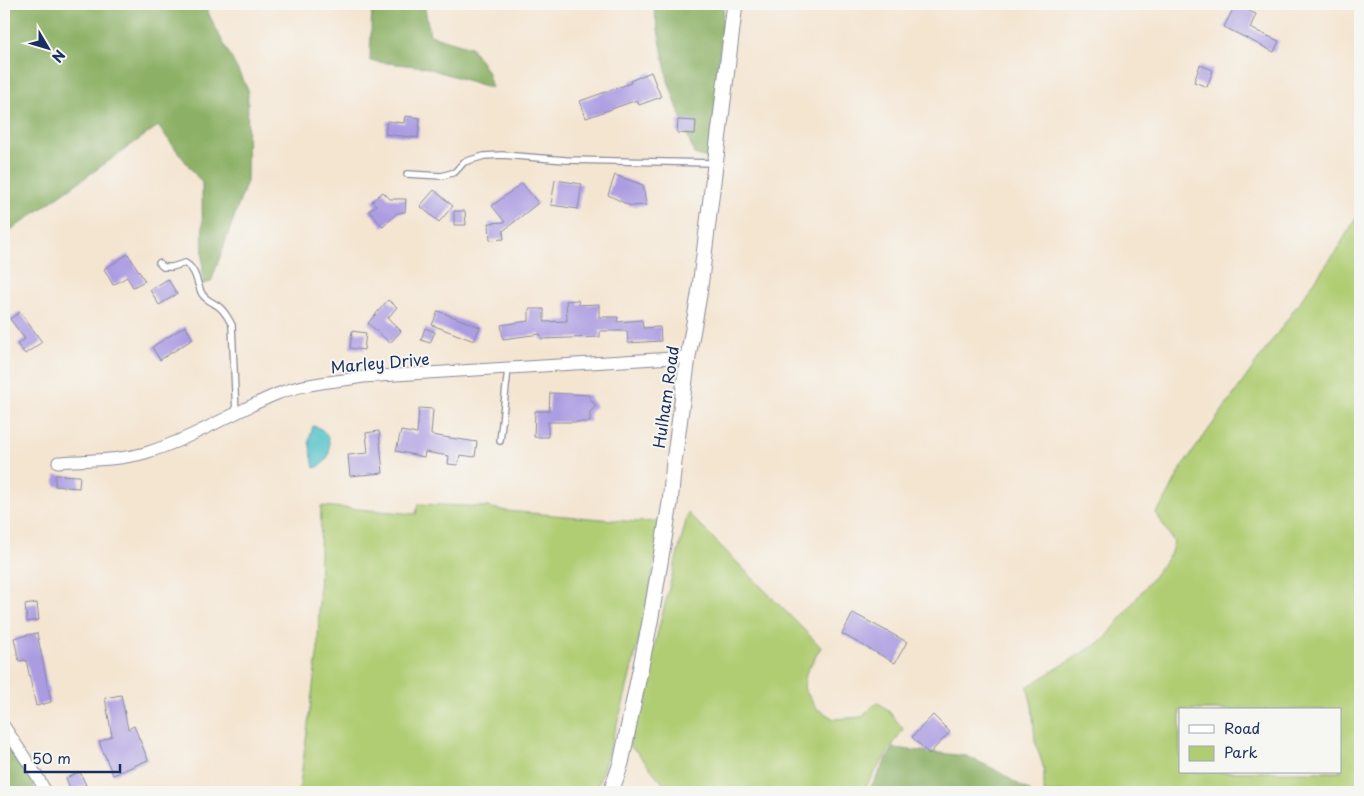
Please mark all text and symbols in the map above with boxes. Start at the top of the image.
north arrow [22,22,72,72]
text: N [47,45,70,67]
street label: Hulham Road [646,344,684,450]
street label: Marley Drive [330,346,430,378]
legend [1179,708,1342,774]
text: Road [1224,716,1260,739]
text: Park [1224,740,1258,763]
scale bar [25,741,120,773]
text: 50 m [32,746,71,769]

